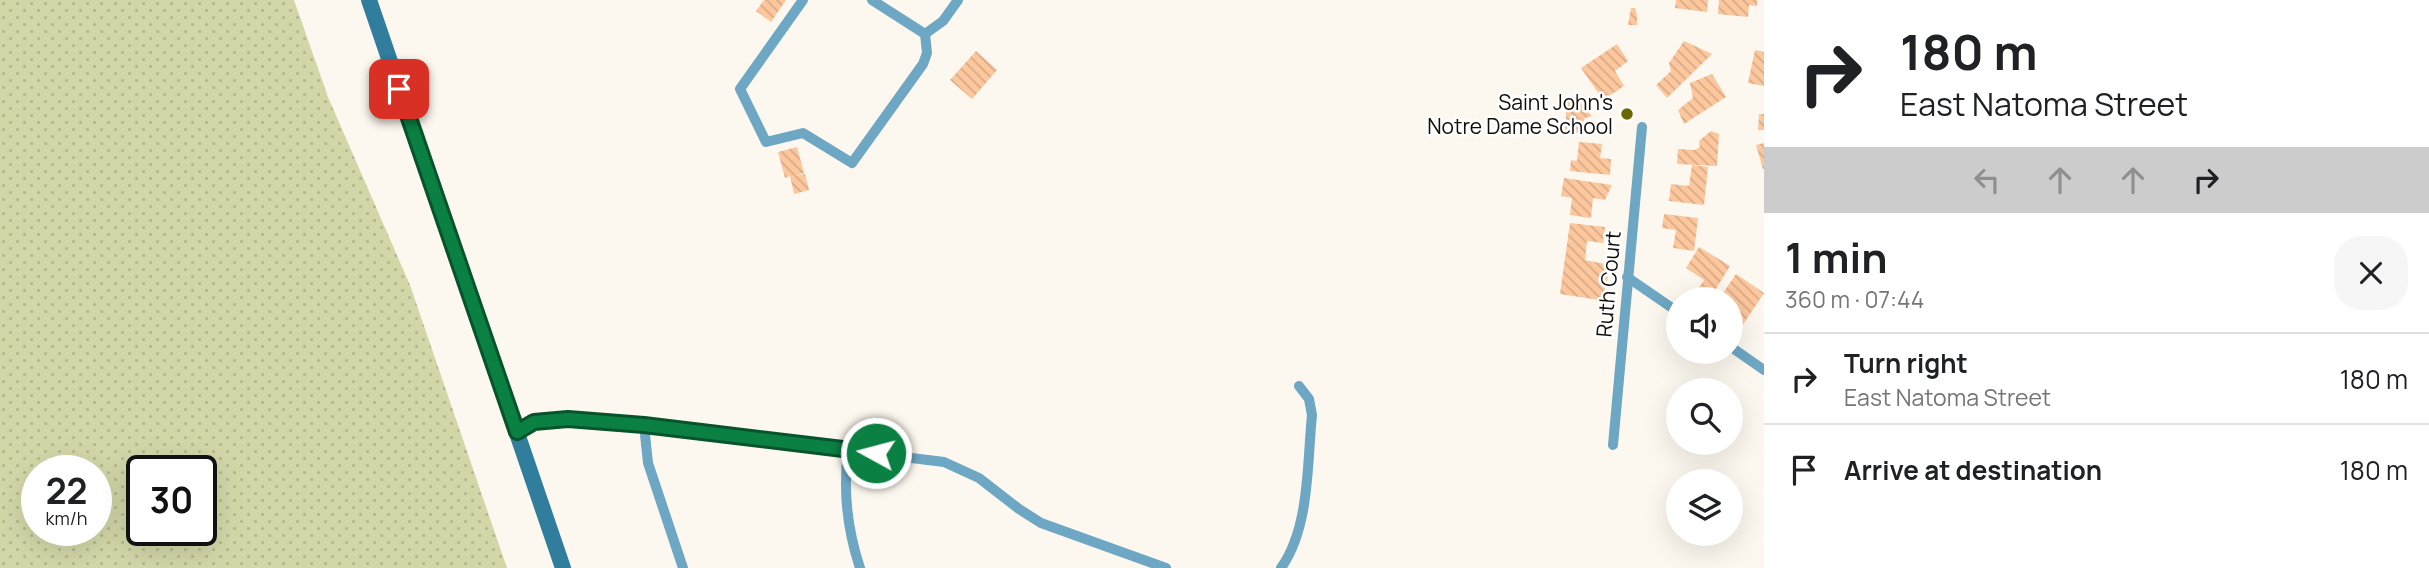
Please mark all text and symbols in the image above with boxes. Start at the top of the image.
text: 180 m [1900,18,2038,85]
icon: right [1785,28,1876,119]
pin [369,59,429,119]
icon: arrive [380,70,418,108]
text: East Natoma Street [1900,82,2188,126]
place label: Saint John's Notre Dame School [1427,88,1613,140]
marker: Saint John's Notre Dame School [1619,106,1635,122]
icon: left [1968,161,2006,199]
icon: ahead [2041,161,2079,199]
icon: ahead [2114,161,2152,199]
icon: right [2187,161,2225,199]
text: 1 min [1785,228,1888,286]
street label: Ruth Court [1589,230,1627,338]
button: close [2334,236,2408,310]
text: 360 m · 07:44 [1785,283,1924,315]
map controls [1666,287,1743,546]
button: sound [1666,287,1743,364]
text: Turn right [1844,345,1968,381]
icon: right [1785,360,1823,398]
text: 180 m [2340,361,2408,397]
button: search [1666,378,1743,455]
text: East Natoma Street [1844,381,2051,413]
position arrow [839,416,913,490]
icon: arrive [1785,451,1823,489]
text: Arrive at destination [1844,452,2102,488]
text: 180 m [2340,452,2408,488]
speed limit sign: 30 [126,455,217,546]
text: 22 [46,467,87,515]
button: layers [1666,469,1743,546]
text: km/h [46,506,87,530]

